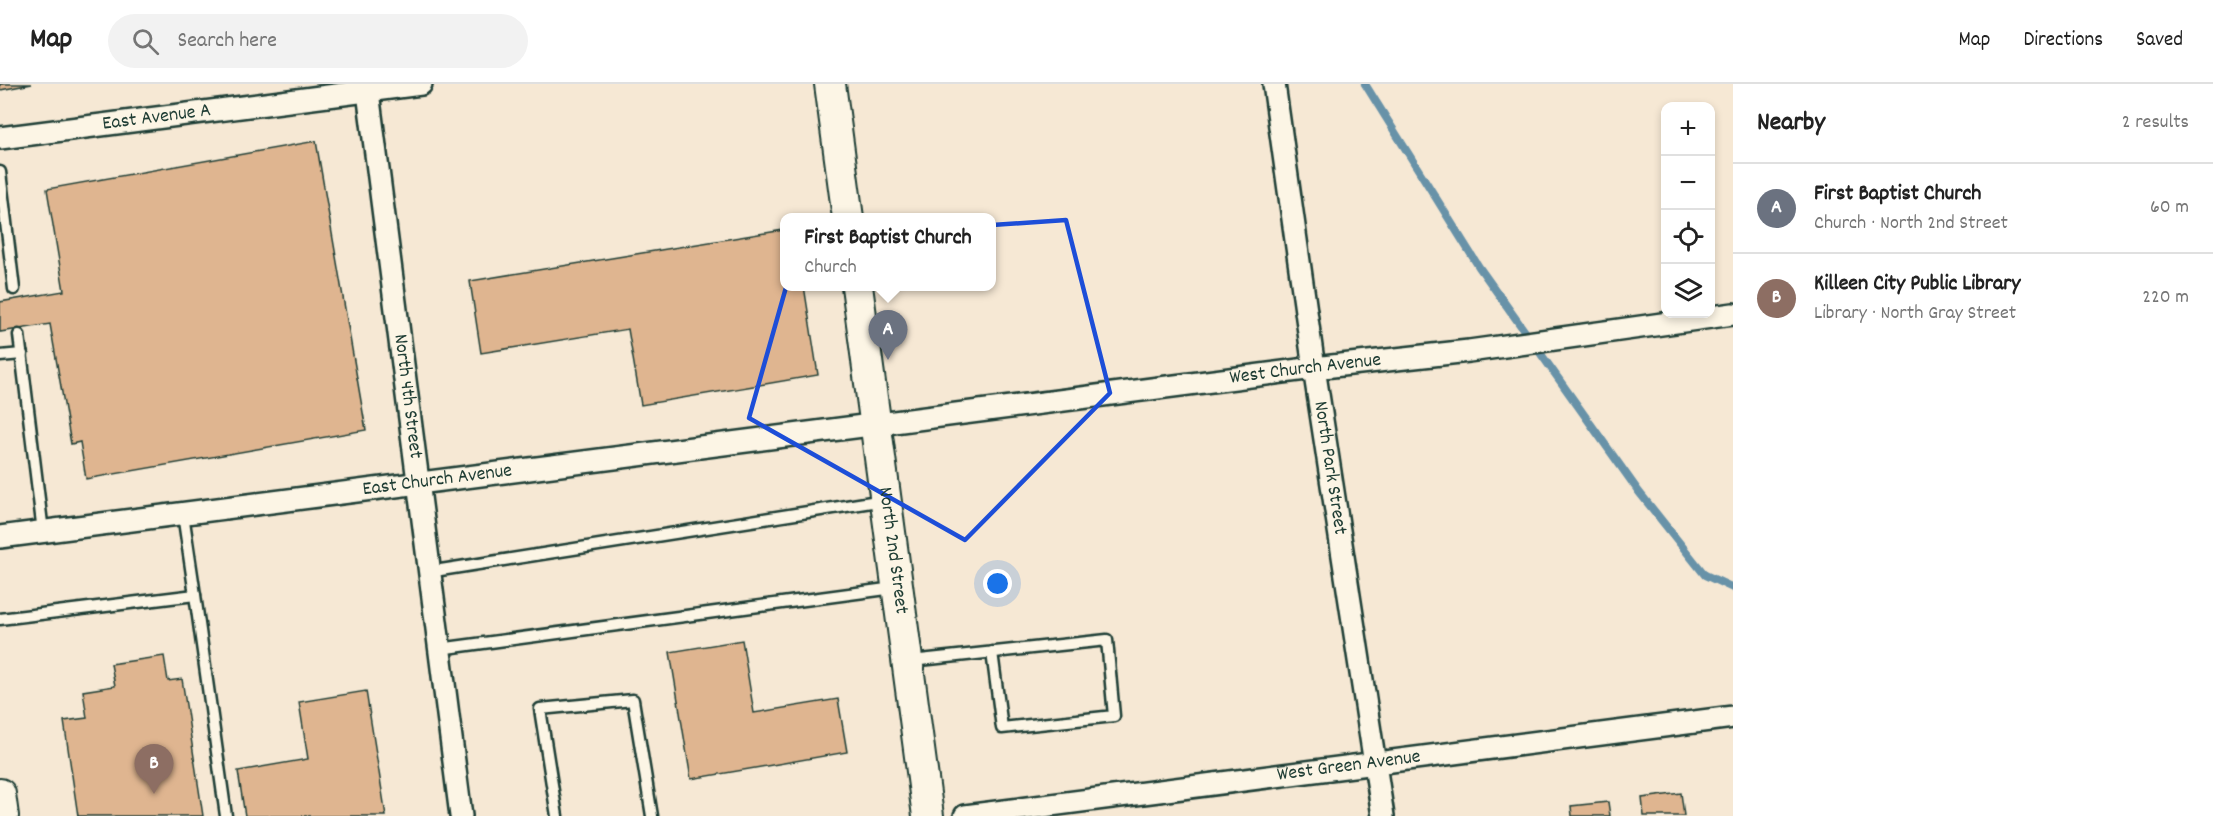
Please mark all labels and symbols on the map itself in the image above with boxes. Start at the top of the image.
street label: East Avenue A [101,97,213,139]
pin: A [868,310,908,360]
street label: North 4th Street [385,332,429,460]
street label: West Church Avenue [1228,347,1383,393]
street label: North Park Street [1305,399,1353,537]
street label: East Church Avenue [361,457,514,504]
street label: North 2nd Street [870,485,915,616]
your location [983,569,1012,598]
street label: West Green Avenue [1275,743,1422,790]
pin: B [134,744,174,794]

